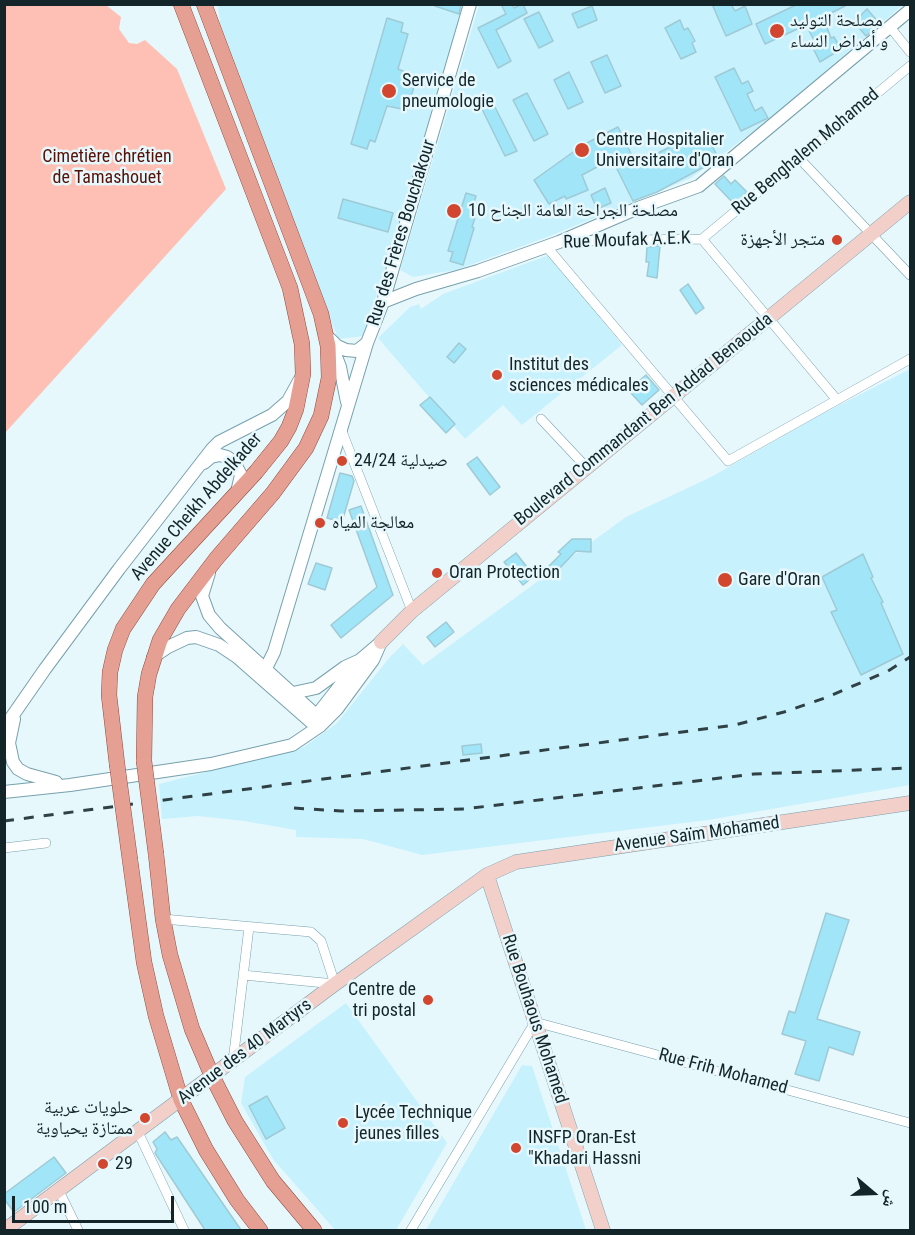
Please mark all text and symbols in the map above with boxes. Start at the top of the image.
place label: مصلحة التوليد و أمراض النساء [790,10,888,52]
marker: مصلحة التوليد و أمراض النساء [768,22,786,40]
place label: Service de pneumologie [402,70,494,112]
marker: Service de pneumologie [380,82,398,100]
street label: Rue Benghalem Mohamed [728,84,884,220]
place label: Centre Hospitalier Universitaire d'Oran [596,129,734,172]
street label: Rue des Frères Bouchakour [363,137,441,329]
marker: Centre Hospitalier Universitaire d'Oran [573,141,591,159]
park label: Cimetière chrétien de Tamashouet [42,146,172,188]
place label: مصلحة الجراحة العامة الجناح 10 [468,200,678,222]
marker: مصلحة الجراحة العامة الجناح 10 [445,202,463,220]
street label: Rue Moufak A.E.K [563,228,691,254]
place label: متجر الأجهزة [740,229,825,251]
marker: متجر الأجهزة [830,233,844,247]
street label: Boulevard Commandant Ben Addad Benaouda [511,309,777,531]
place label: Institut des sciences médicales [509,354,649,397]
marker: Institut des sciences médicales [490,368,504,382]
street label: Avenue Cheikh Abdelkader [127,429,267,585]
place label: صيدلية 24/24 [354,450,448,472]
marker: صيدلية 24/24 [335,454,349,468]
place label: معالجة المياه [332,512,414,534]
marker: معالجة المياه [313,516,327,530]
place label: Oran Protection [449,562,560,584]
marker: Oran Protection [430,566,444,580]
place label: Gare d'Oran [738,569,821,591]
marker: Gare d'Oran [716,571,734,589]
street label: Avenue Saïm Mohamed [613,813,781,857]
street label: Rue Bouhaous Mohamed [496,932,572,1106]
place label: Centre de tri postal [348,979,416,1022]
marker: Centre de tri postal [421,993,435,1007]
street label: Avenue des 40 Martyrs [174,995,316,1109]
street label: Rue Frih Mohamed [656,1044,790,1100]
place label: حلويات عربية ممتازة يحياوية [36,1097,133,1140]
place label: Lycée Technique jeunes filles [355,1102,472,1144]
marker: حلويات عربية ممتازة يحياوية [138,1111,152,1125]
marker: Lycée Technique jeunes filles [336,1116,350,1130]
place label: INSFP Oran-Est "Khadari Hassni [528,1127,641,1170]
marker: INSFP Oran-Est "Khadari Hassni [509,1141,523,1155]
place label: 29 [115,1153,133,1175]
marker: 29 [96,1157,110,1171]
north arrow [843,1163,903,1223]
scale bar [15,1184,177,1222]
text: ش [879,1188,902,1210]
text: 100 m [23,1196,67,1217]

